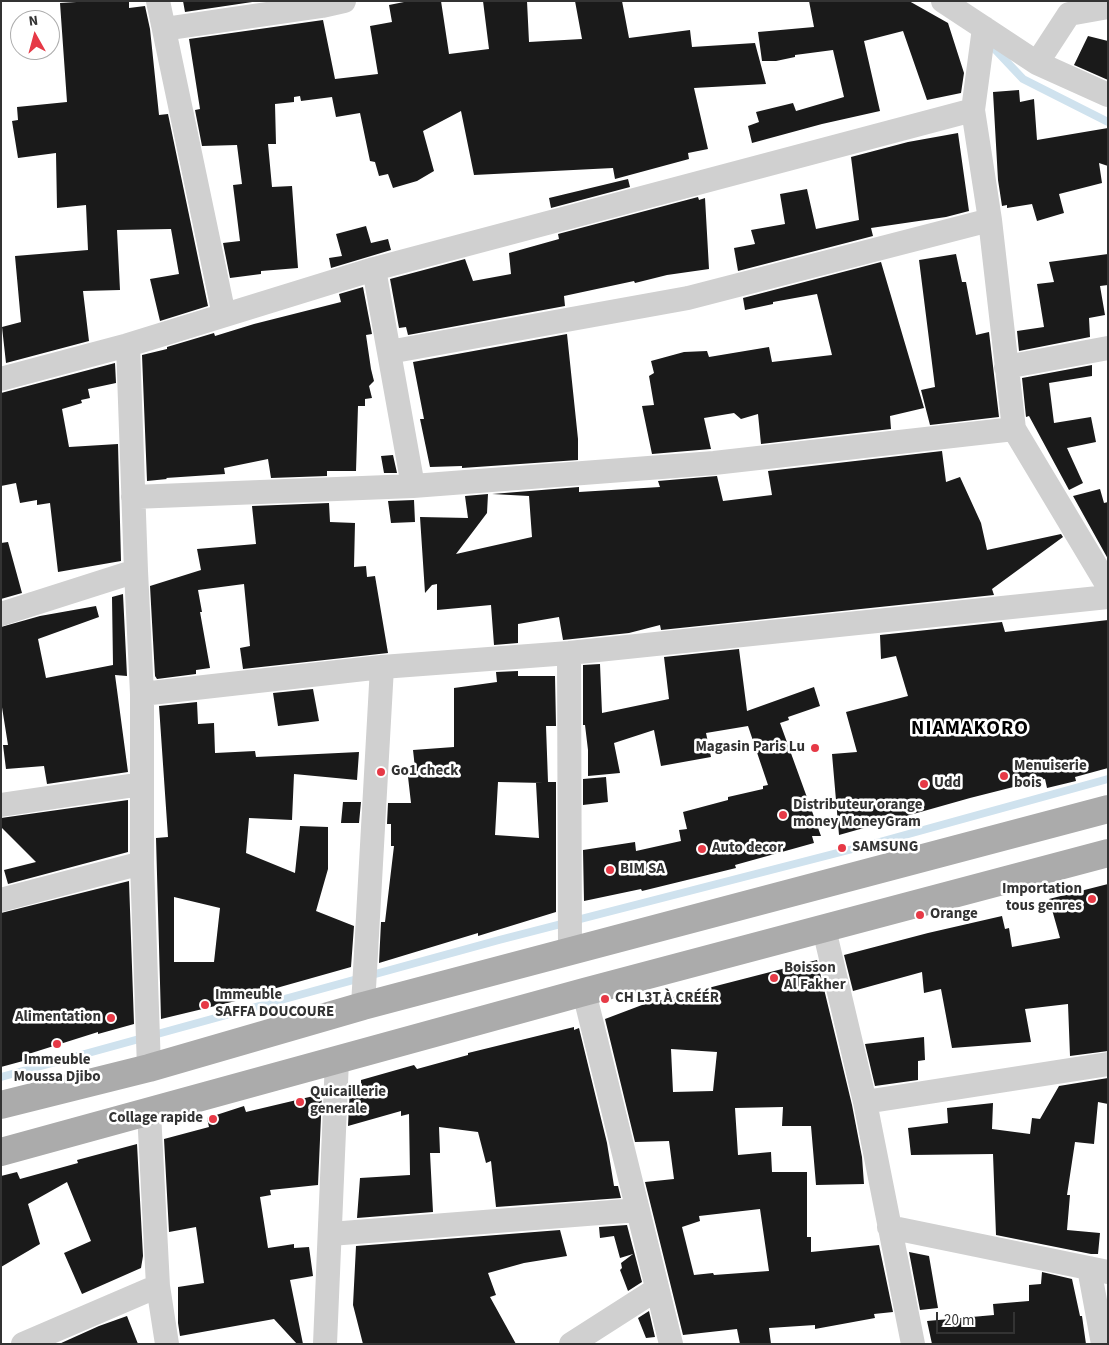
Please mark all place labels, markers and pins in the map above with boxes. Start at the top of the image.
place label: Magasin Paris Lu [695,739,805,757]
marker: Magasin Paris Lu [809,742,821,754]
place label: Menuiserie bois [1014,758,1087,793]
place label: Go1 check [391,763,458,781]
marker: Go1 check [375,766,387,778]
marker: Menuiserie bois [998,770,1010,782]
place label: Udd [934,775,961,793]
marker: Udd [918,778,930,790]
place label: Distributeur orange money MoneyGram [793,797,923,832]
marker: Distributeur orange money MoneyGram [777,809,789,821]
place label: SAMSUNG [852,839,918,857]
place label: Auto decor [712,840,783,858]
marker: SAMSUNG [836,842,848,854]
marker: Auto decor [696,843,708,855]
place label: BIM SA [620,861,665,879]
marker: BIM SA [604,864,616,876]
place label: Importation tous genres [1002,881,1082,916]
marker: Importation tous genres [1086,893,1098,905]
place label: Orange [930,906,978,924]
marker: Orange [914,909,926,921]
place label: Boisson Al Fakher [784,960,846,995]
marker: Boisson Al Fakher [768,972,780,984]
place label: Immeuble SAFFA DOUCOURE [215,987,334,1022]
place label: CH L3T À CRÉÉR [615,990,719,1008]
marker: CH L3T À CRÉÉR [599,993,611,1005]
marker: Immeuble SAFFA DOUCOURE [199,999,211,1011]
place label: Alimentation [15,1009,101,1027]
marker: Alimentation [105,1012,117,1024]
marker: Immeuble Moussa Djibo [51,1038,63,1050]
place label: Immeuble Moussa Djibo [13,1052,101,1087]
place label: Quicaillerie generale [310,1084,386,1119]
marker: Quicaillerie generale [294,1096,306,1108]
place label: Collage rapide [108,1110,203,1128]
marker: Collage rapide [207,1113,219,1125]

